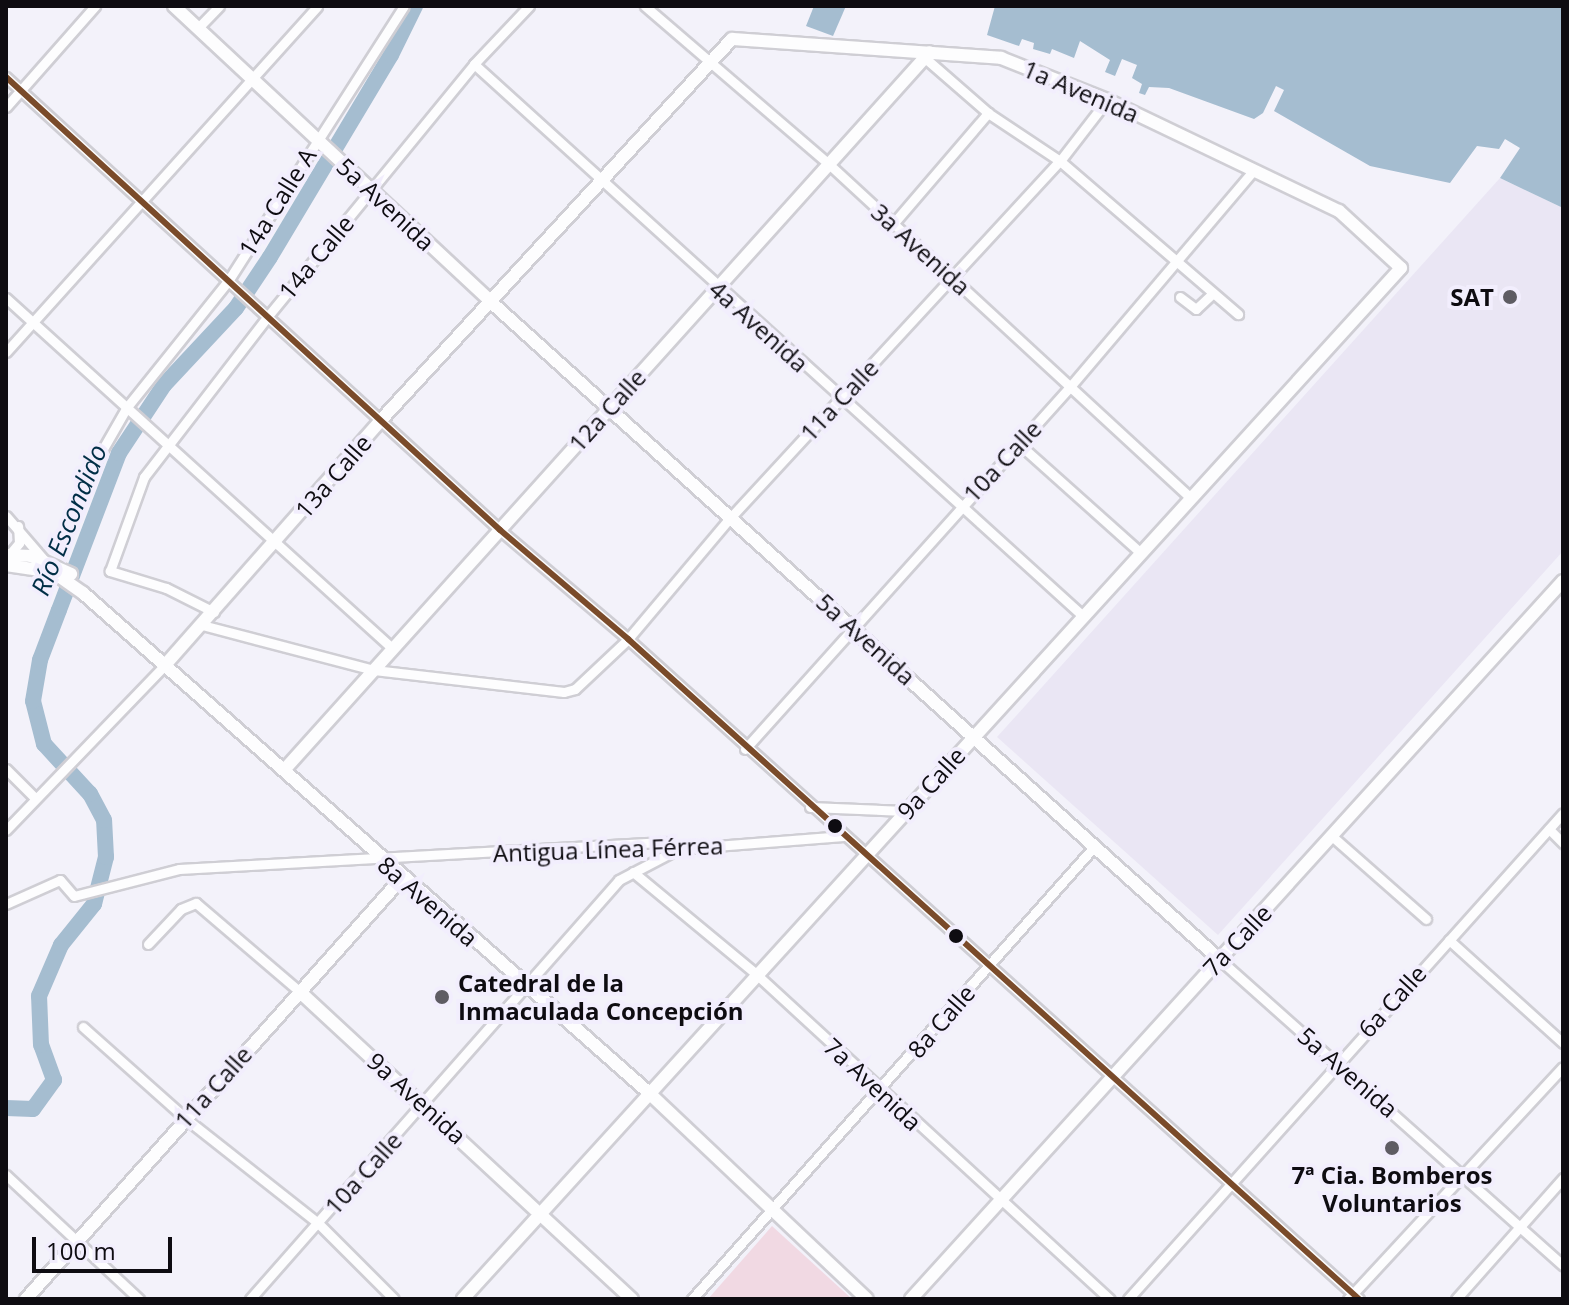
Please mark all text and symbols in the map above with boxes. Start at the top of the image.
street label: 1a Avenida [1019,54,1143,128]
street label: 14a Calle A [232,142,322,262]
street label: 5a Avenida [331,152,441,256]
street label: 3a Avenida [866,197,976,301]
street label: 14a Calle [272,209,360,305]
street label: 4a Avenida [704,274,814,378]
place label: SAT [1450,283,1494,311]
marker: SAT [1501,288,1519,306]
street label: 11a Calle [794,353,884,447]
street label: 12a Calle [562,363,652,457]
street label: 10a Calle [957,414,1047,508]
street label: 13a Calle [289,428,377,524]
water label: Río Escondido [25,440,113,600]
street label: 5a Avenida [811,587,921,691]
street label: 9a Calle [891,741,971,825]
unlabelled marker [827,818,843,834]
street label: Antigua Línea Férrea [492,831,724,867]
street label: 8a Avenida [372,850,484,952]
street label: 7a Calle [1197,898,1277,982]
unlabelled marker [948,928,964,944]
street label: 6a Calle [1352,959,1432,1043]
place label: Catedral de la Inmaculada Concepción [458,969,744,1025]
street label: 8a Calle [901,979,981,1063]
marker: Catedral de la Inmaculada Concepción [433,988,451,1006]
street label: 5a Avenida [1292,1021,1404,1123]
street label: 7a Avenida [818,1032,928,1136]
street label: 11a Calle [168,1040,258,1134]
street label: 9a Avenida [362,1046,472,1150]
street label: 10a Calle [318,1126,408,1220]
marker: 7ª Cia. Bomberos Voluntarios [1383,1139,1401,1157]
place label: 7ª Cia. Bomberos Voluntarios [1292,1161,1492,1217]
scale bar [36,1221,176,1271]
text: 100 m [46,1234,116,1267]

